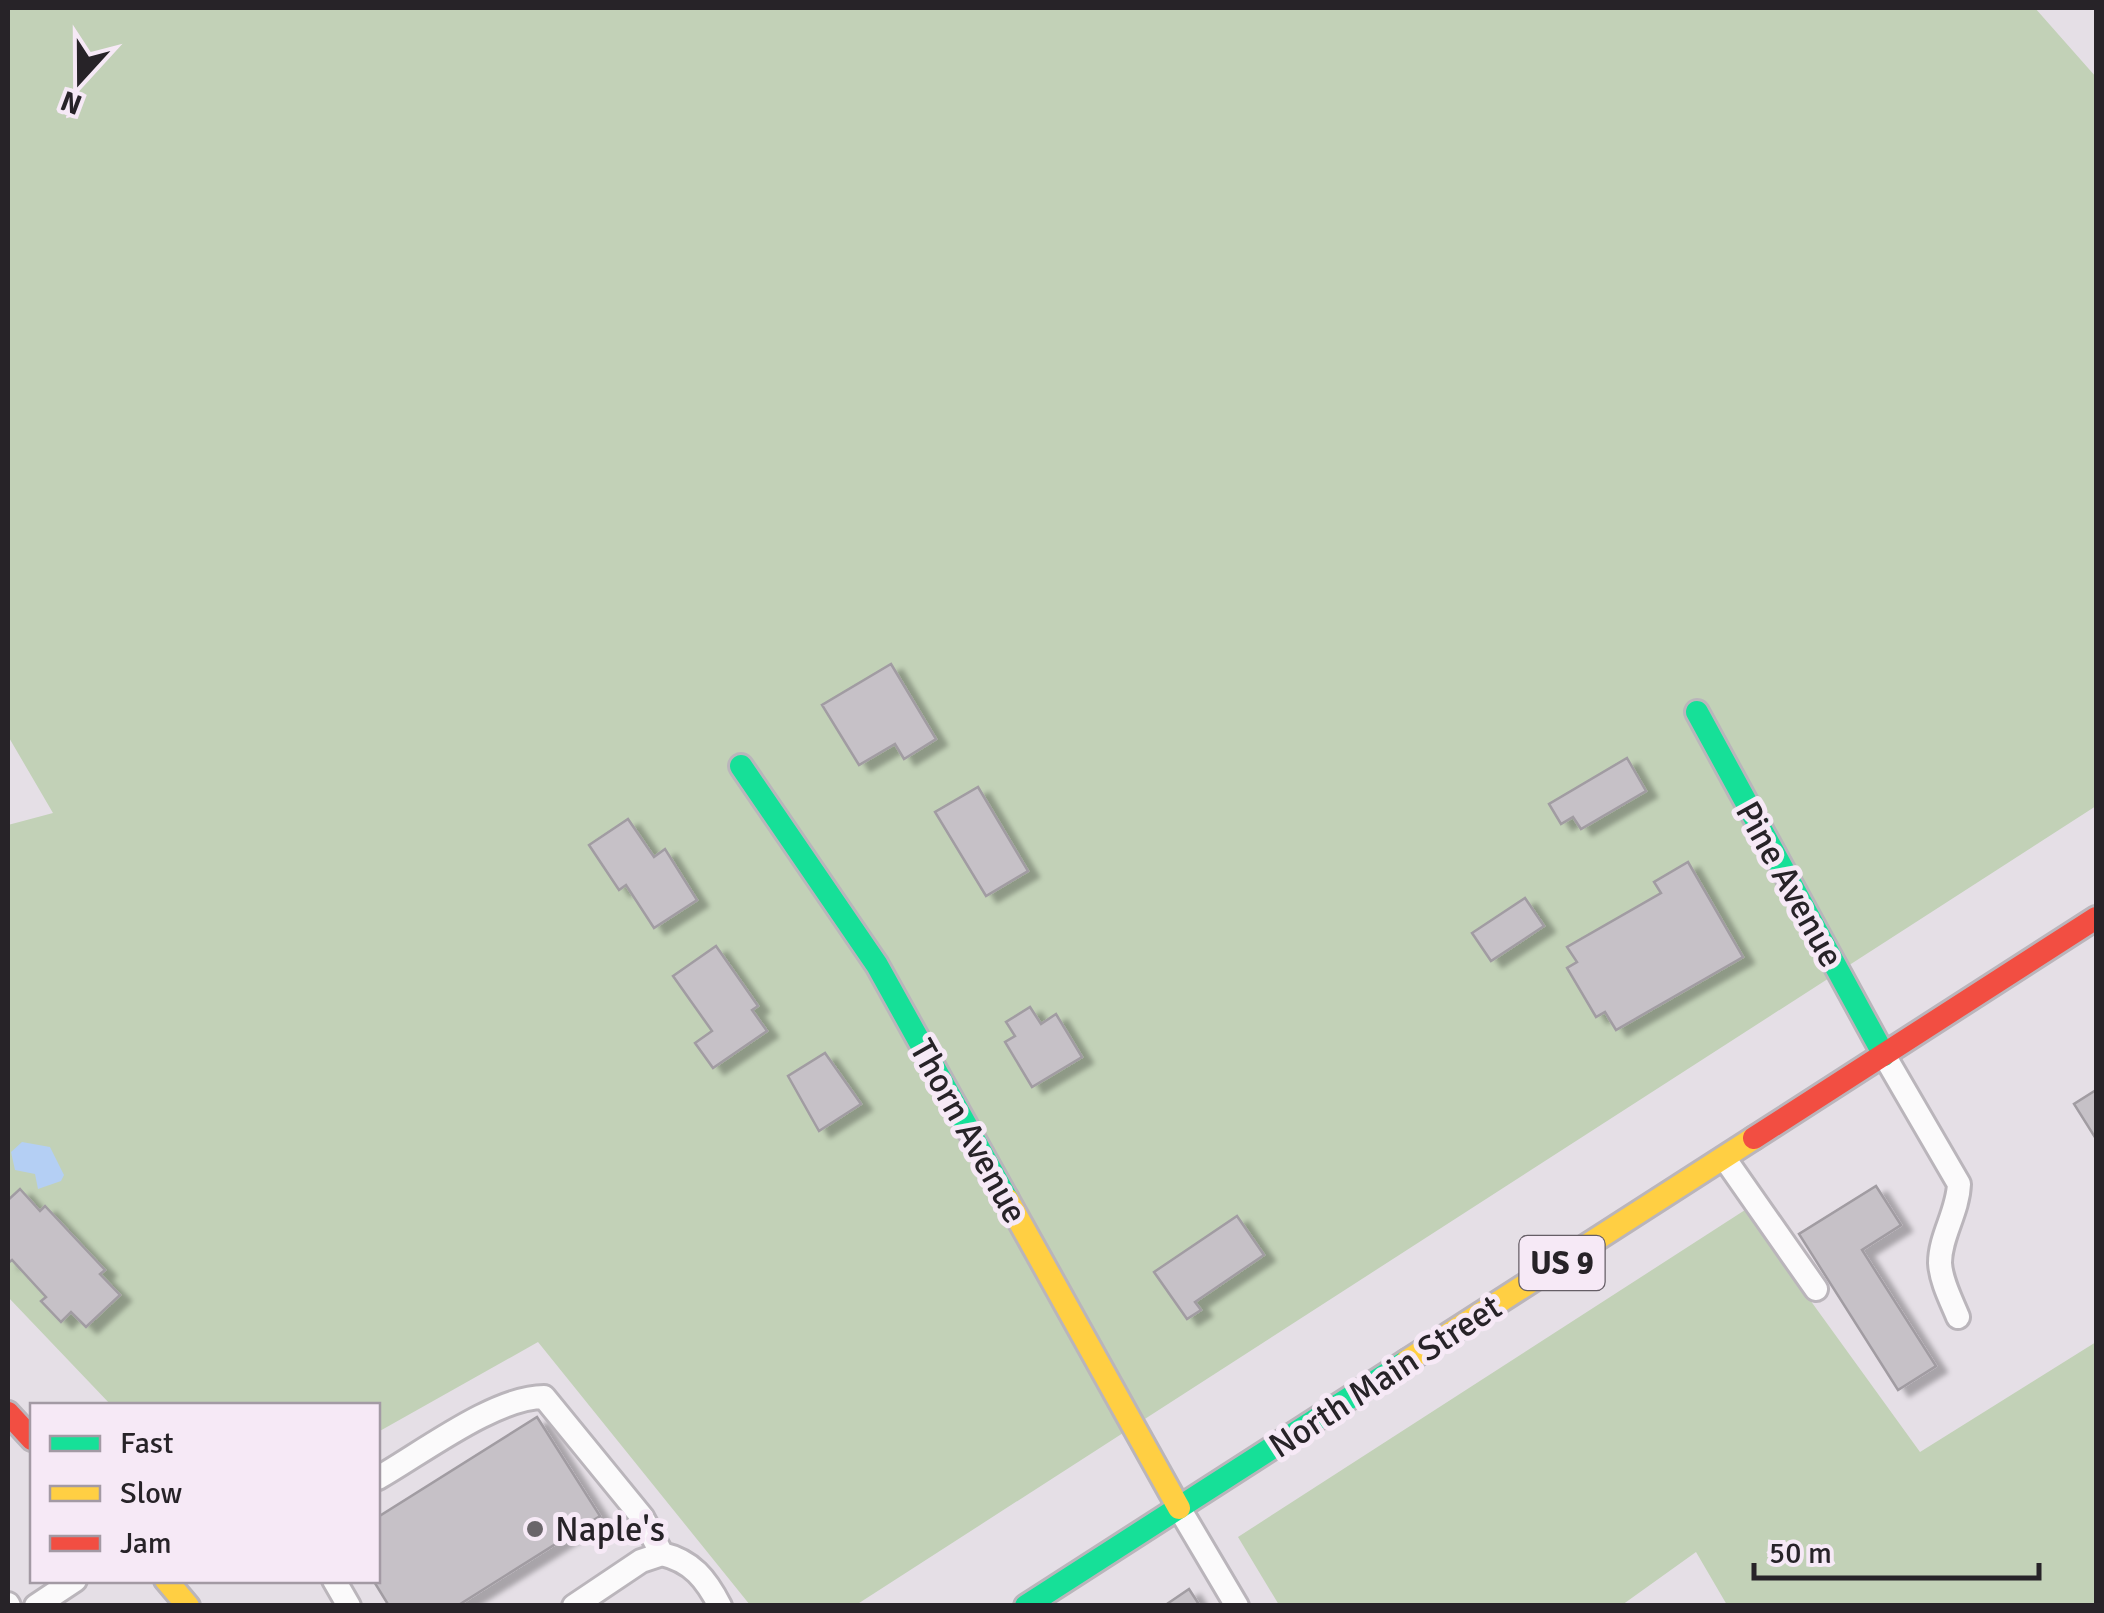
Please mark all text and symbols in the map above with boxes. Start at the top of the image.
north arrow [30,30,130,130]
text: N [56,83,87,122]
street label: Pine Avenue [1726,794,1853,975]
street label: Thorn Avenue [900,1032,1037,1231]
road number: US 9 [1520,1236,1604,1290]
street label: North Main Street [1261,1285,1509,1467]
legend [30,1403,380,1583]
text: Fast [120,1425,173,1462]
text: Slow [120,1475,182,1512]
place label: Naple's [555,1508,665,1551]
marker: Naple's [524,1518,546,1540]
scale bar [1754,1518,2039,1580]
text: Jam [120,1525,172,1562]
text: 50 m [1769,1535,1832,1572]

